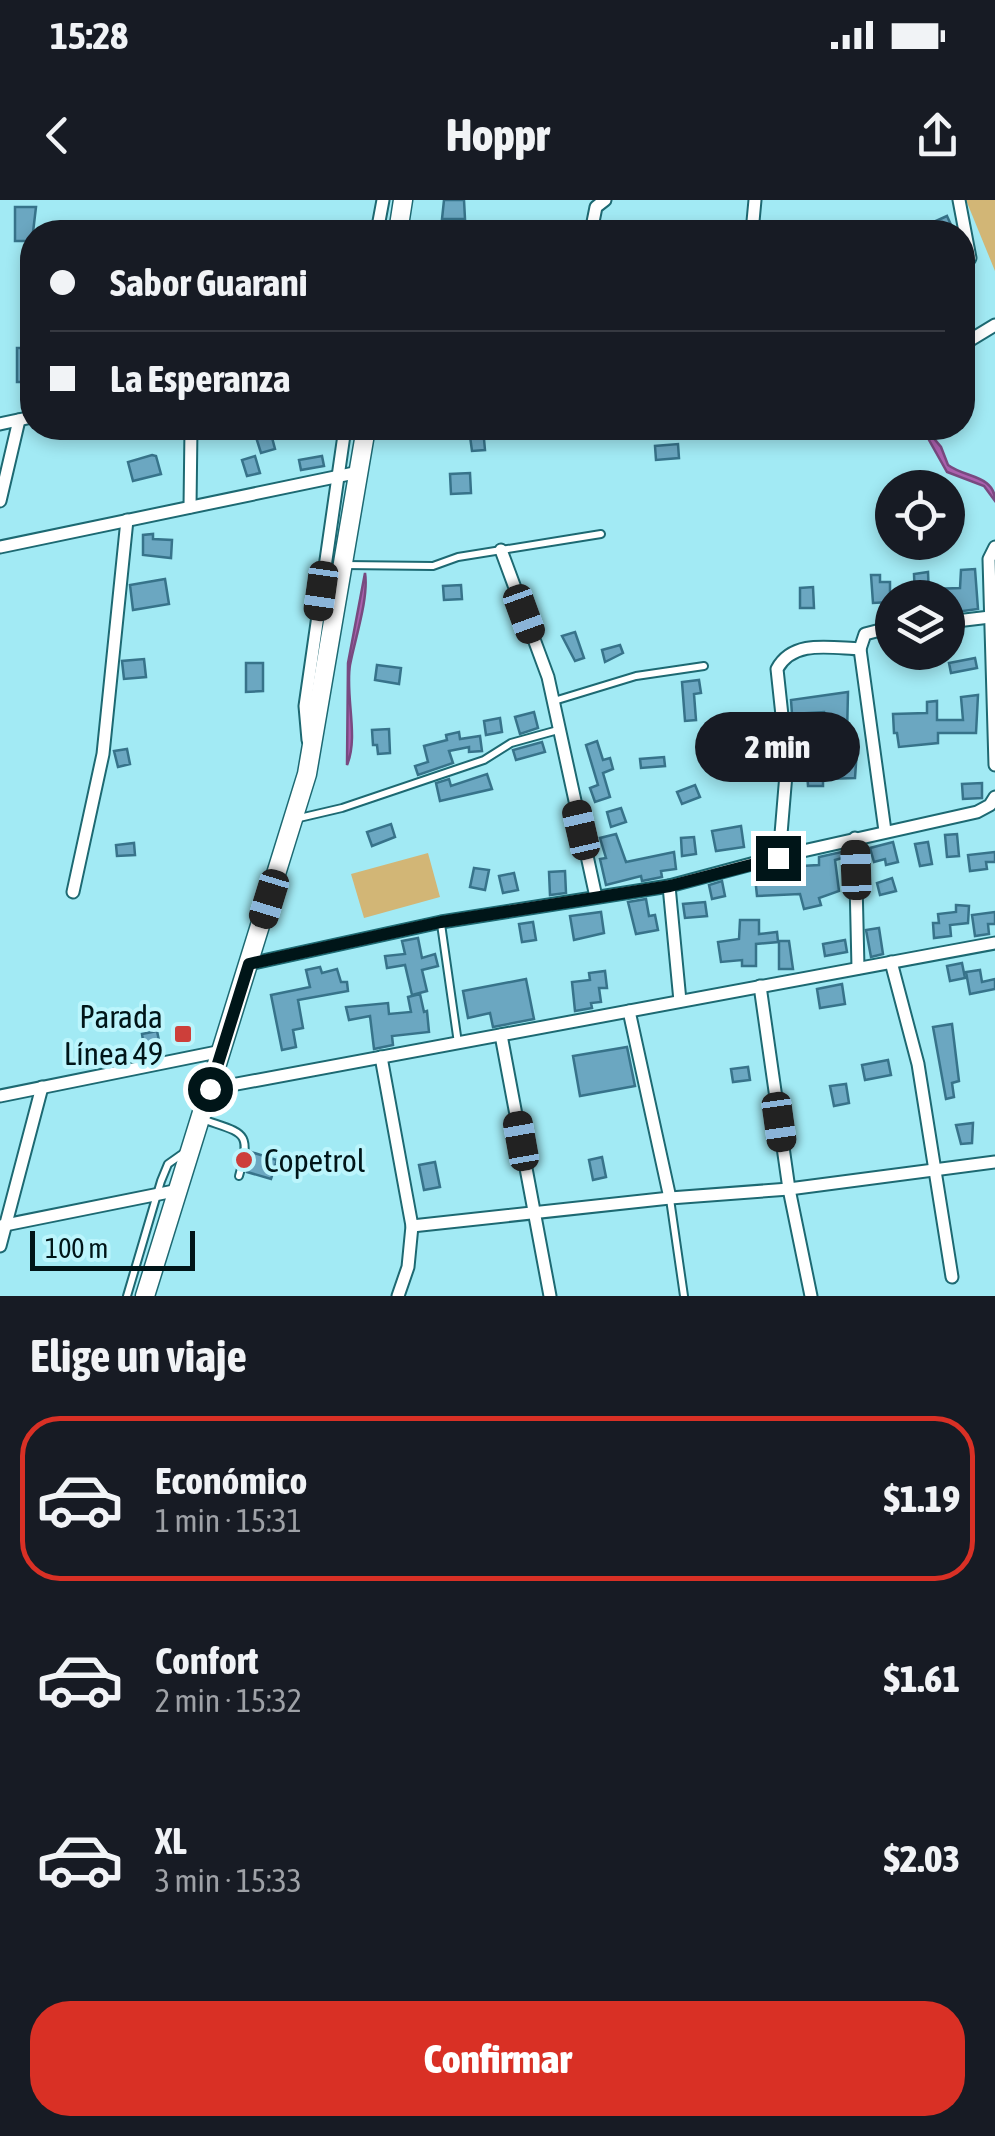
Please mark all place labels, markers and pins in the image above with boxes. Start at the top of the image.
place label: Parada Línea 49 [64,998,163,1072]
marker: Parada Línea 49 [172,1023,194,1045]
place label: Copetrol [264,1142,366,1179]
marker: Copetrol [233,1149,255,1171]

